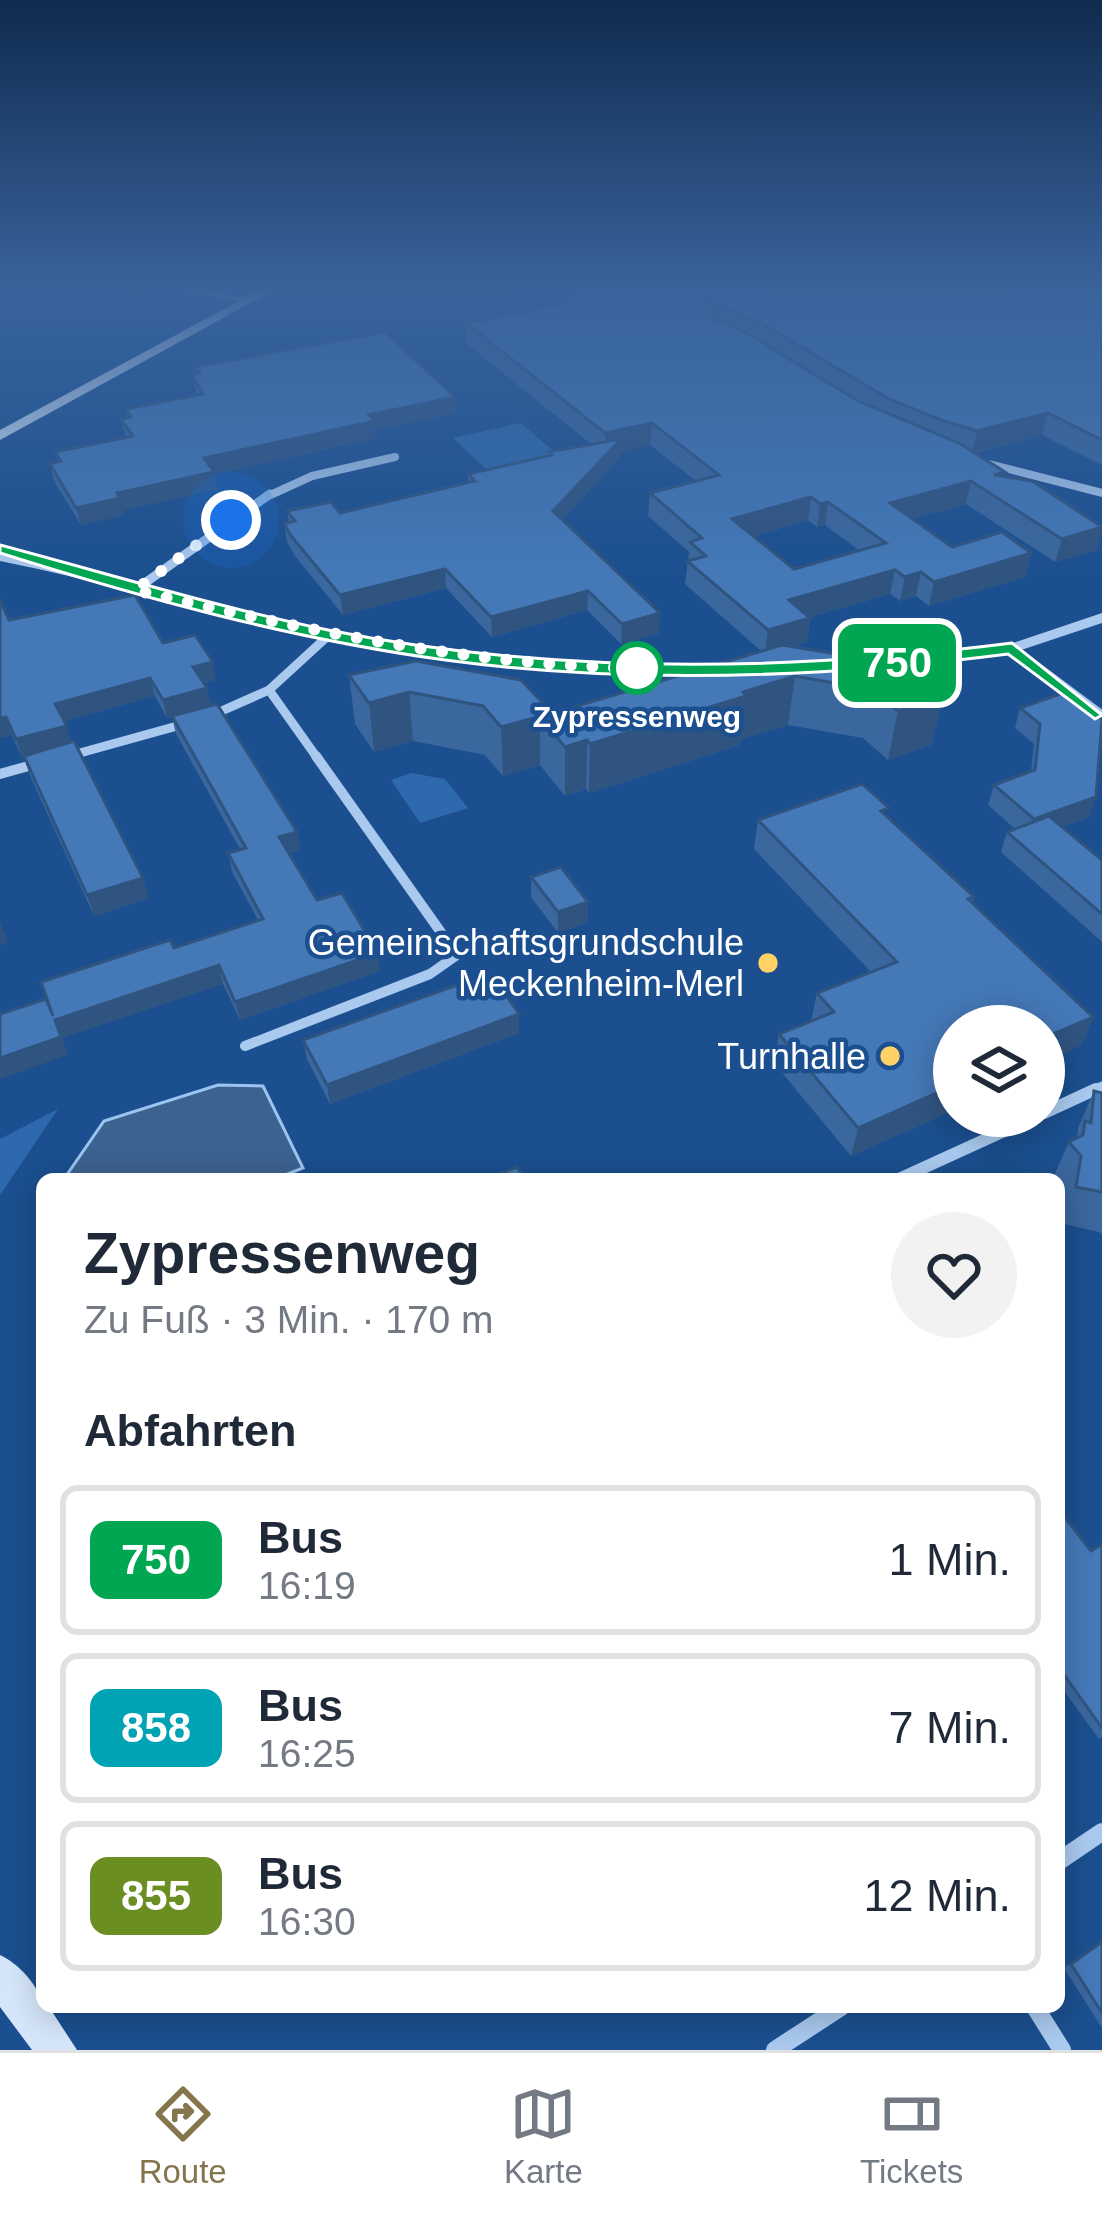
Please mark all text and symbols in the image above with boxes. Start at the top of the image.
your location [201,490,261,550]
line badge: 750 [828,624,966,702]
text: 750 [862,639,932,686]
marker: Zypressenweg [612,643,662,693]
place label: Zypressenweg [533,700,741,733]
place label: Gemeinschaftsgrundschule Meckenheim-Merl [308,922,744,1004]
marker: Gemeinschaftsgrundschule Meckenheim-Merl [755,950,781,976]
map controls [933,1005,1065,1137]
button: layers [933,1005,1065,1137]
place label: Turnhalle [717,1036,866,1077]
marker: Turnhalle [877,1043,903,1069]
button: heart [891,1212,1017,1338]
text: Zypressenweg [84,1221,480,1285]
text: Zu Fuß · 3 Min. · 170 m [84,1298,494,1341]
text: Abfahrten [84,1405,297,1456]
text: Bus [258,1512,343,1563]
text: 1 Min. [888,1534,1011,1585]
text: 750 [121,1536,191,1583]
text: 16:19 [258,1564,356,1607]
text: Bus [258,1680,343,1731]
text: 7 Min. [888,1702,1011,1753]
text: 858 [121,1704,191,1751]
text: 16:25 [258,1732,356,1775]
text: Bus [258,1848,343,1899]
text: 12 Min. [863,1870,1011,1921]
text: 855 [121,1872,191,1919]
text: 16:30 [258,1900,356,1943]
tab: Route [139,2081,227,2191]
tab: Karte [504,2081,583,2191]
tab: Tickets [860,2081,963,2191]

